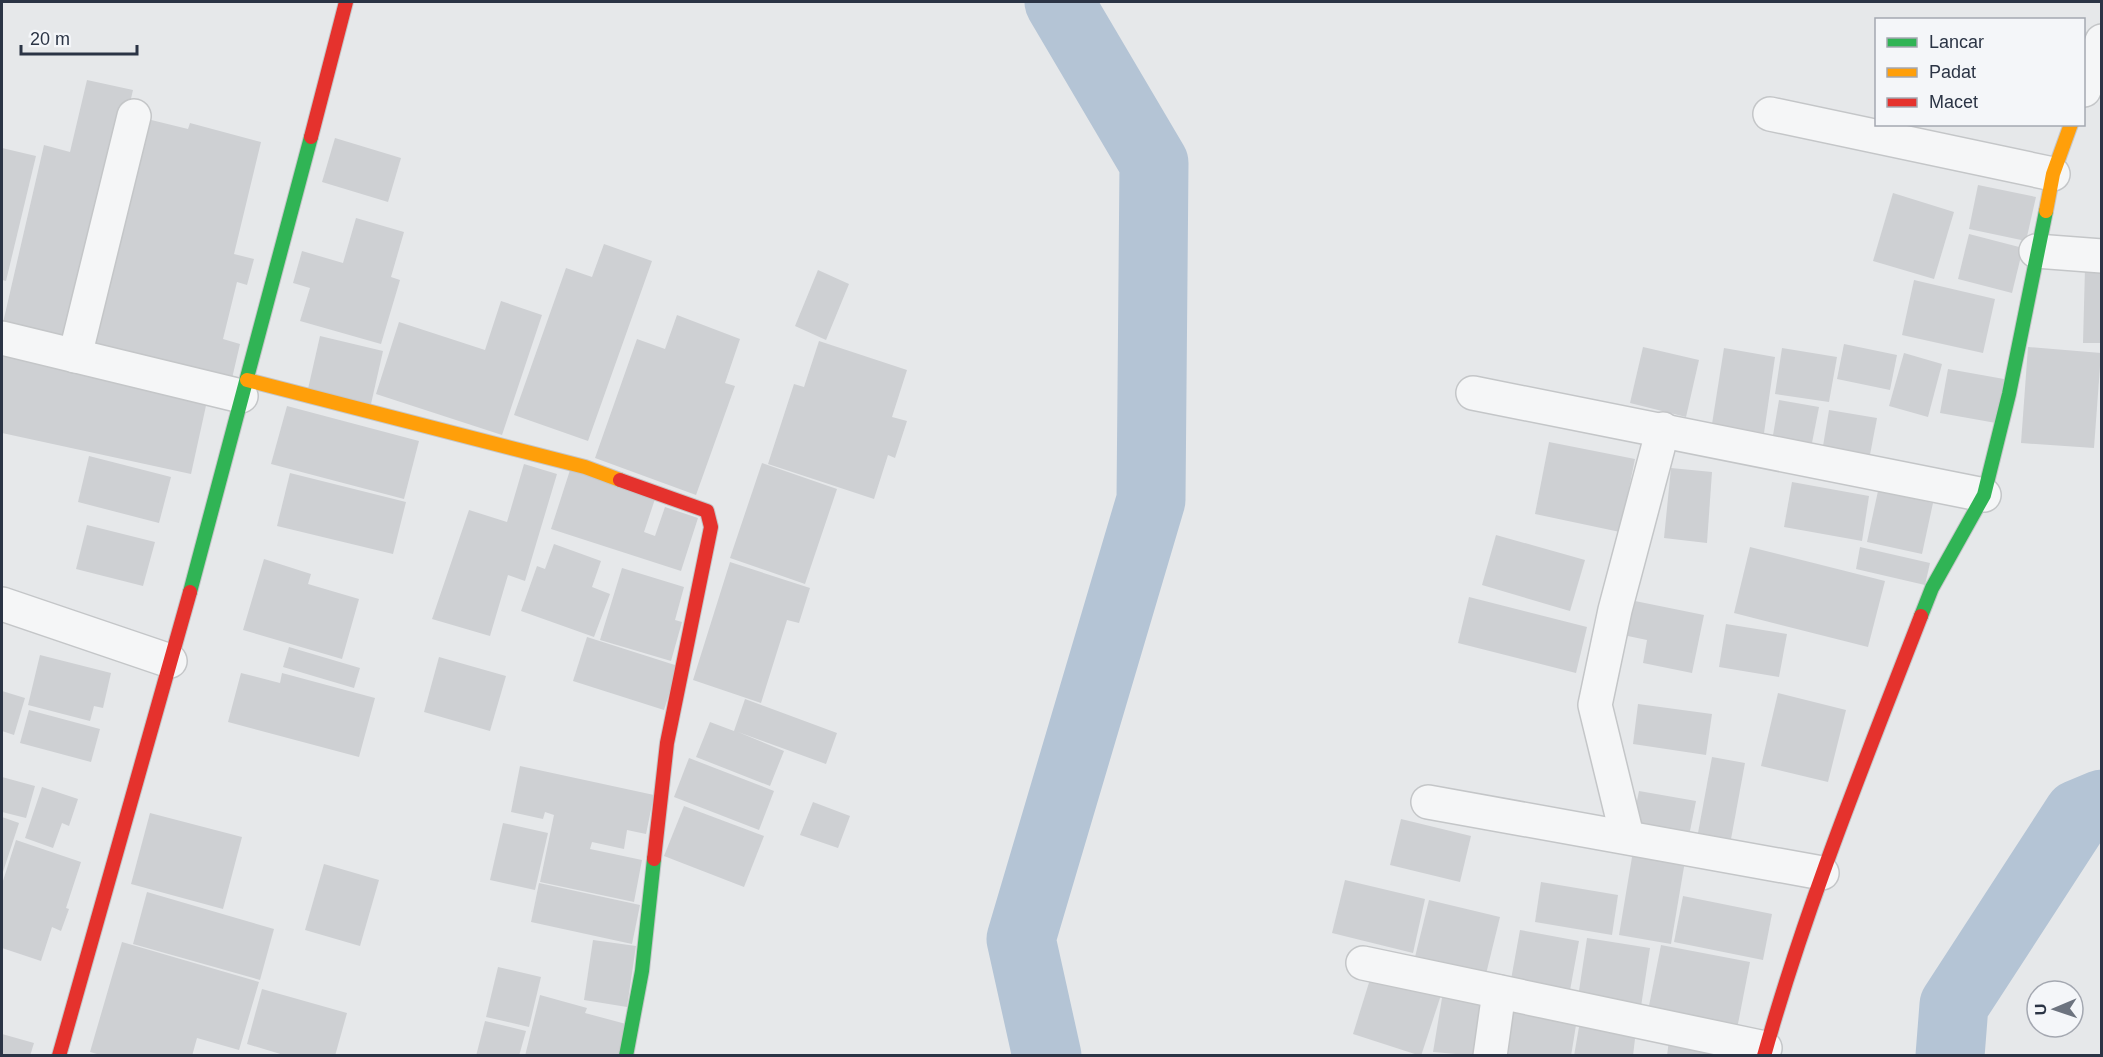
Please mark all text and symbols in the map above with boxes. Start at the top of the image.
scale bar [21,18,136,56]
legend [1875,18,2085,126]
text: 20 m [30,29,70,49]
text: Lancar [1929,32,1984,52]
text: Padat [1929,62,1976,82]
text: Macet [1929,92,1978,112]
north arrow [2025,979,2085,1039]
text: U [2032,1003,2049,1016]

